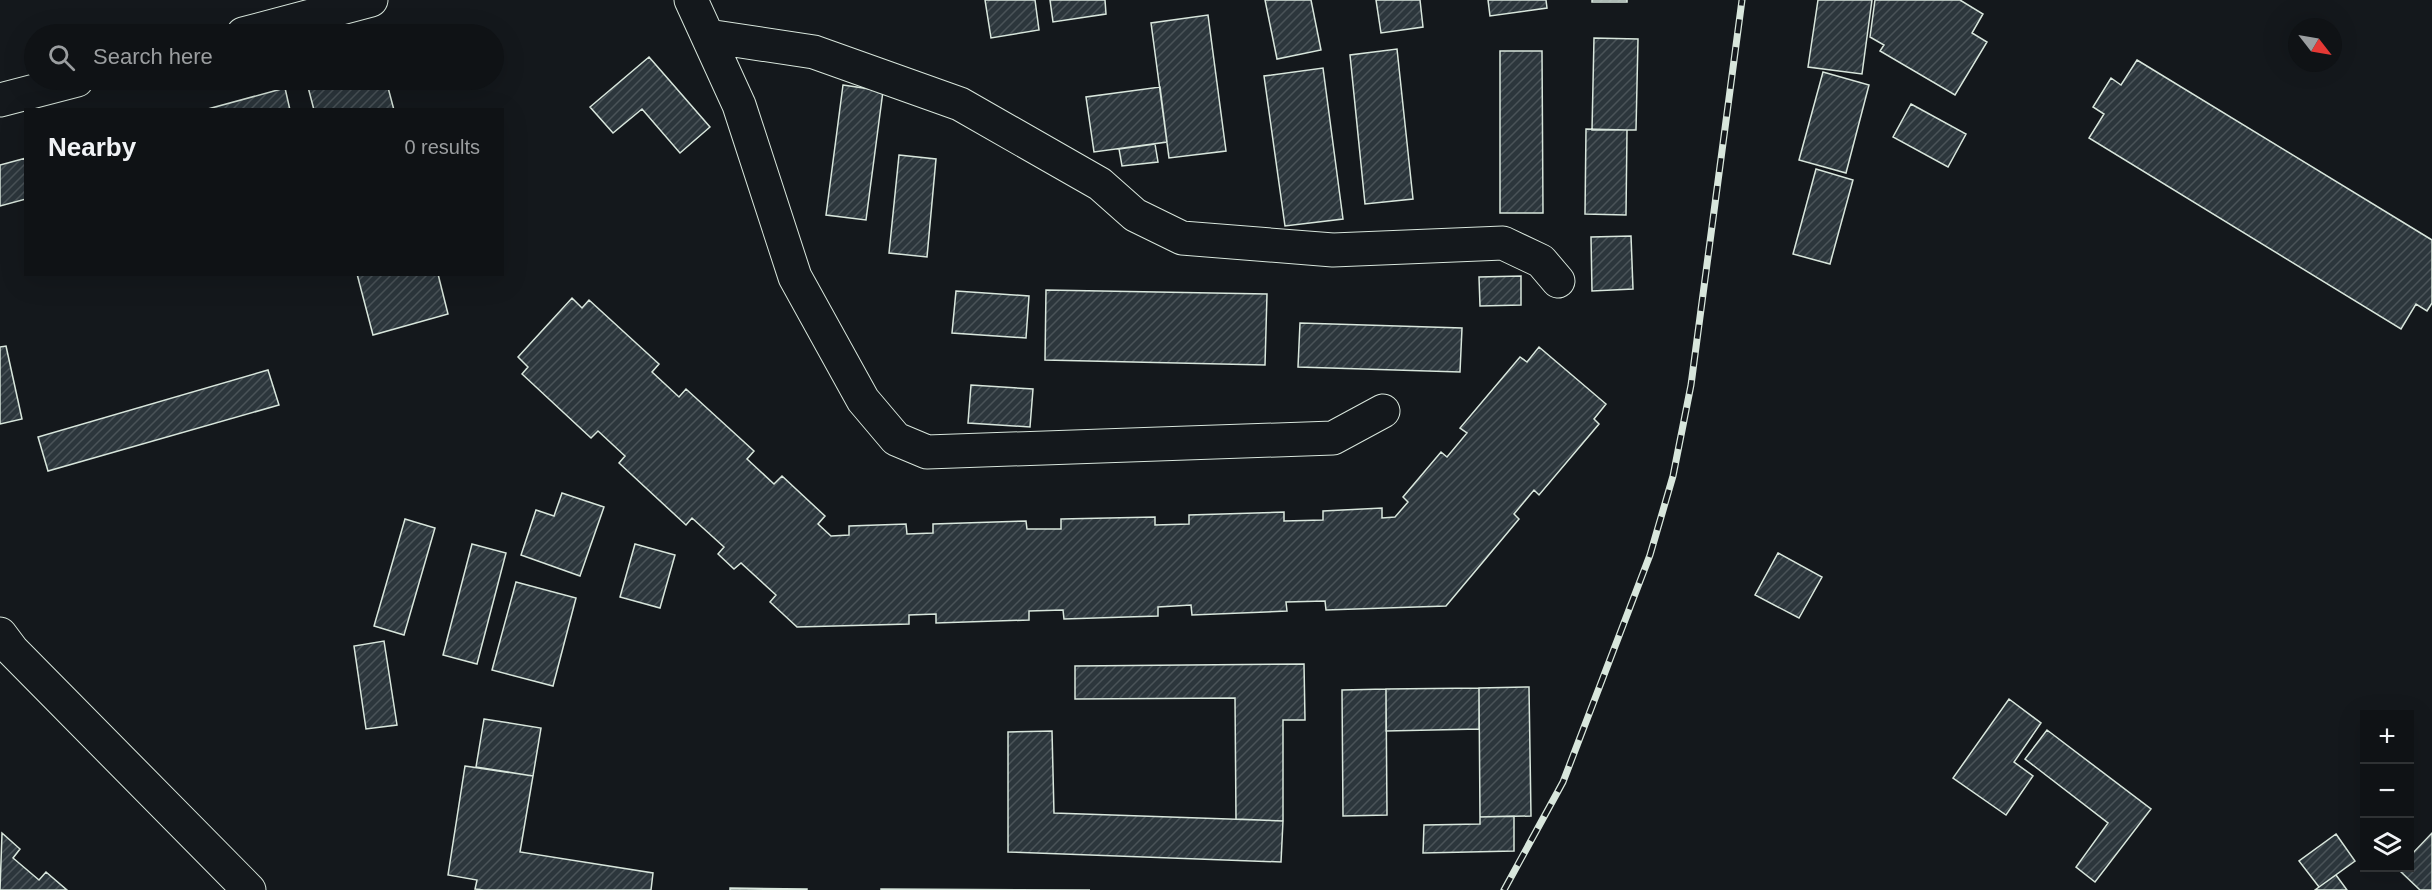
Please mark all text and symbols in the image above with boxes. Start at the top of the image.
north arrow [2288,18,2342,72]
search box [24,24,504,90]
icon: search [45,41,78,74]
text: Search here [93,44,213,69]
text: Nearby [48,132,136,162]
text: 0 results [404,136,480,158]
map controls [2360,710,2414,872]
button: + [2360,710,2414,764]
button: − [2360,764,2414,818]
button: layers [2360,818,2414,872]

